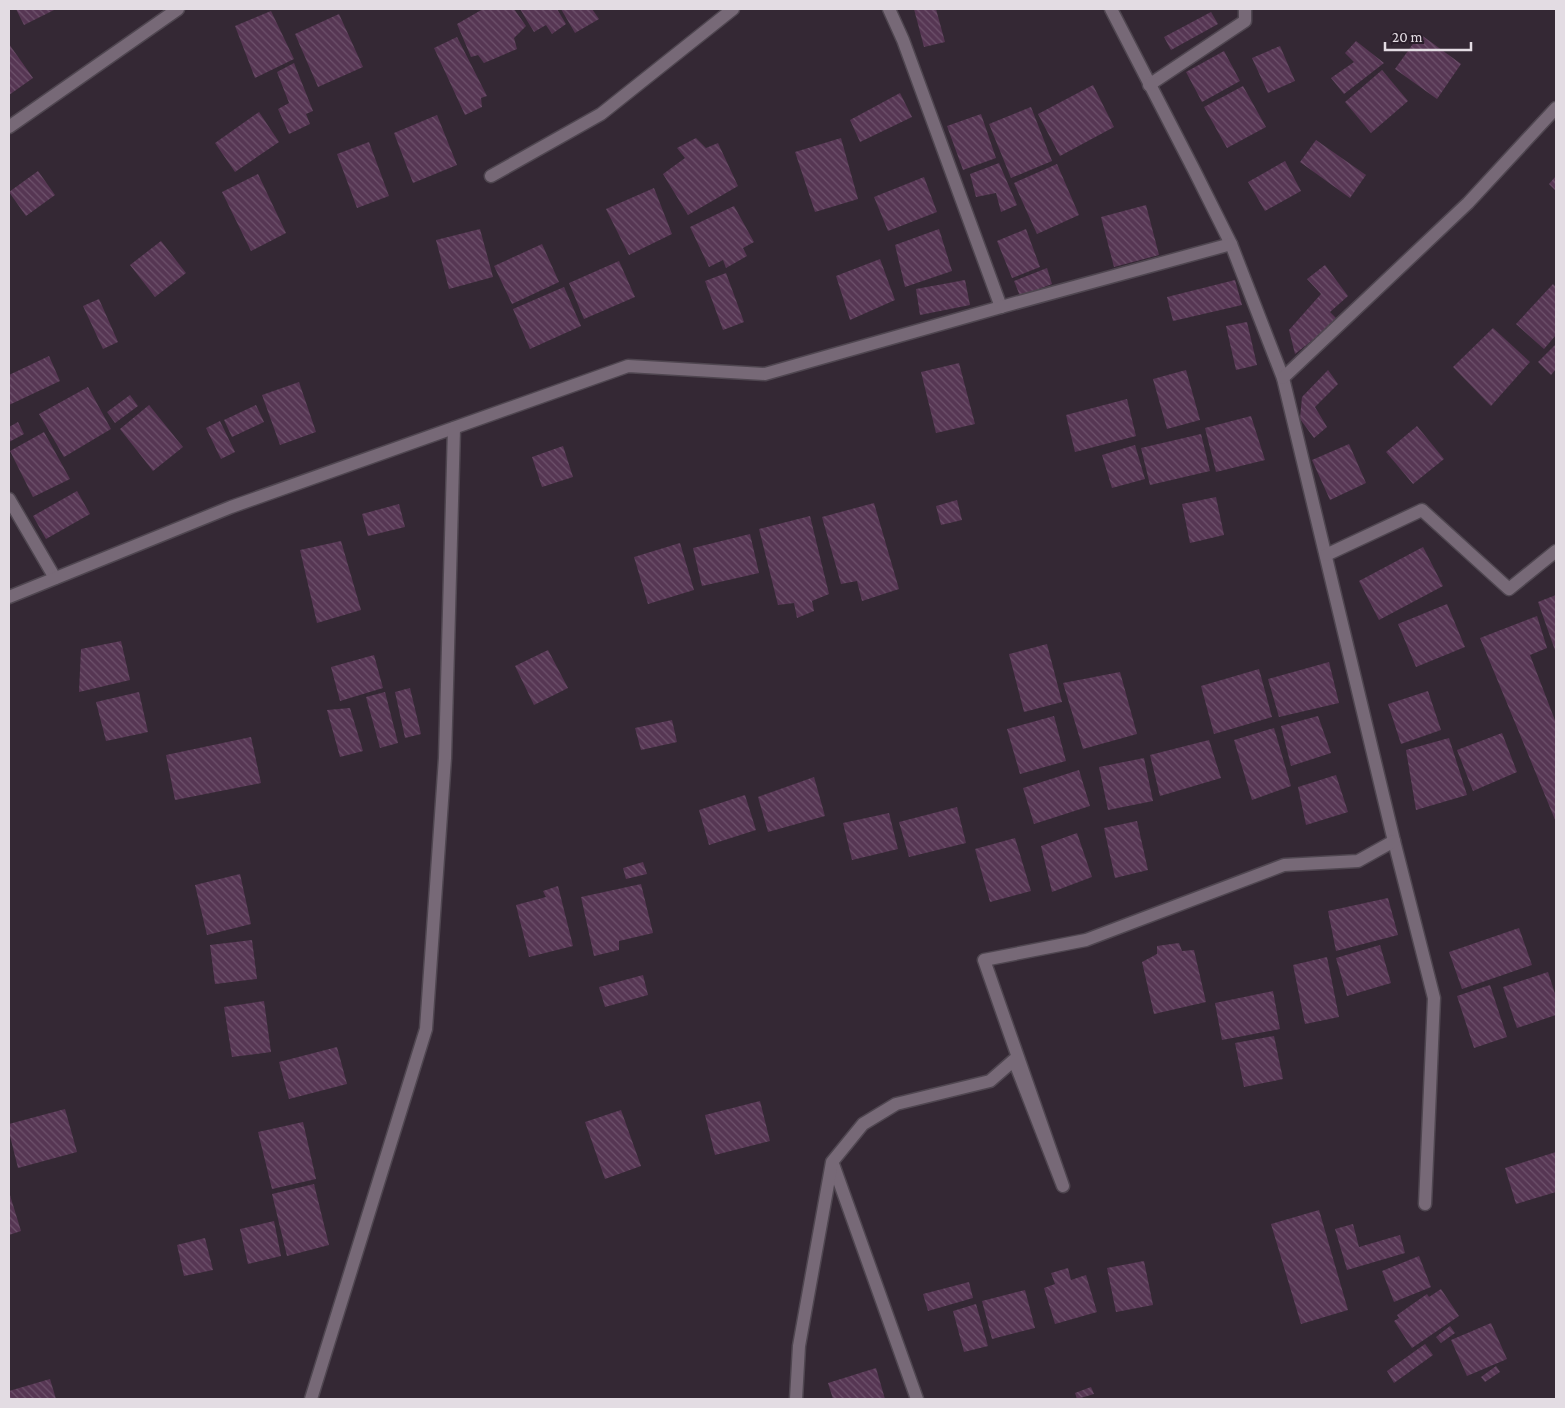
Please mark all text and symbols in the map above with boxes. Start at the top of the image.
scale bar [1385,20,1471,52]
text: 20 m [1392,29,1423,45]

